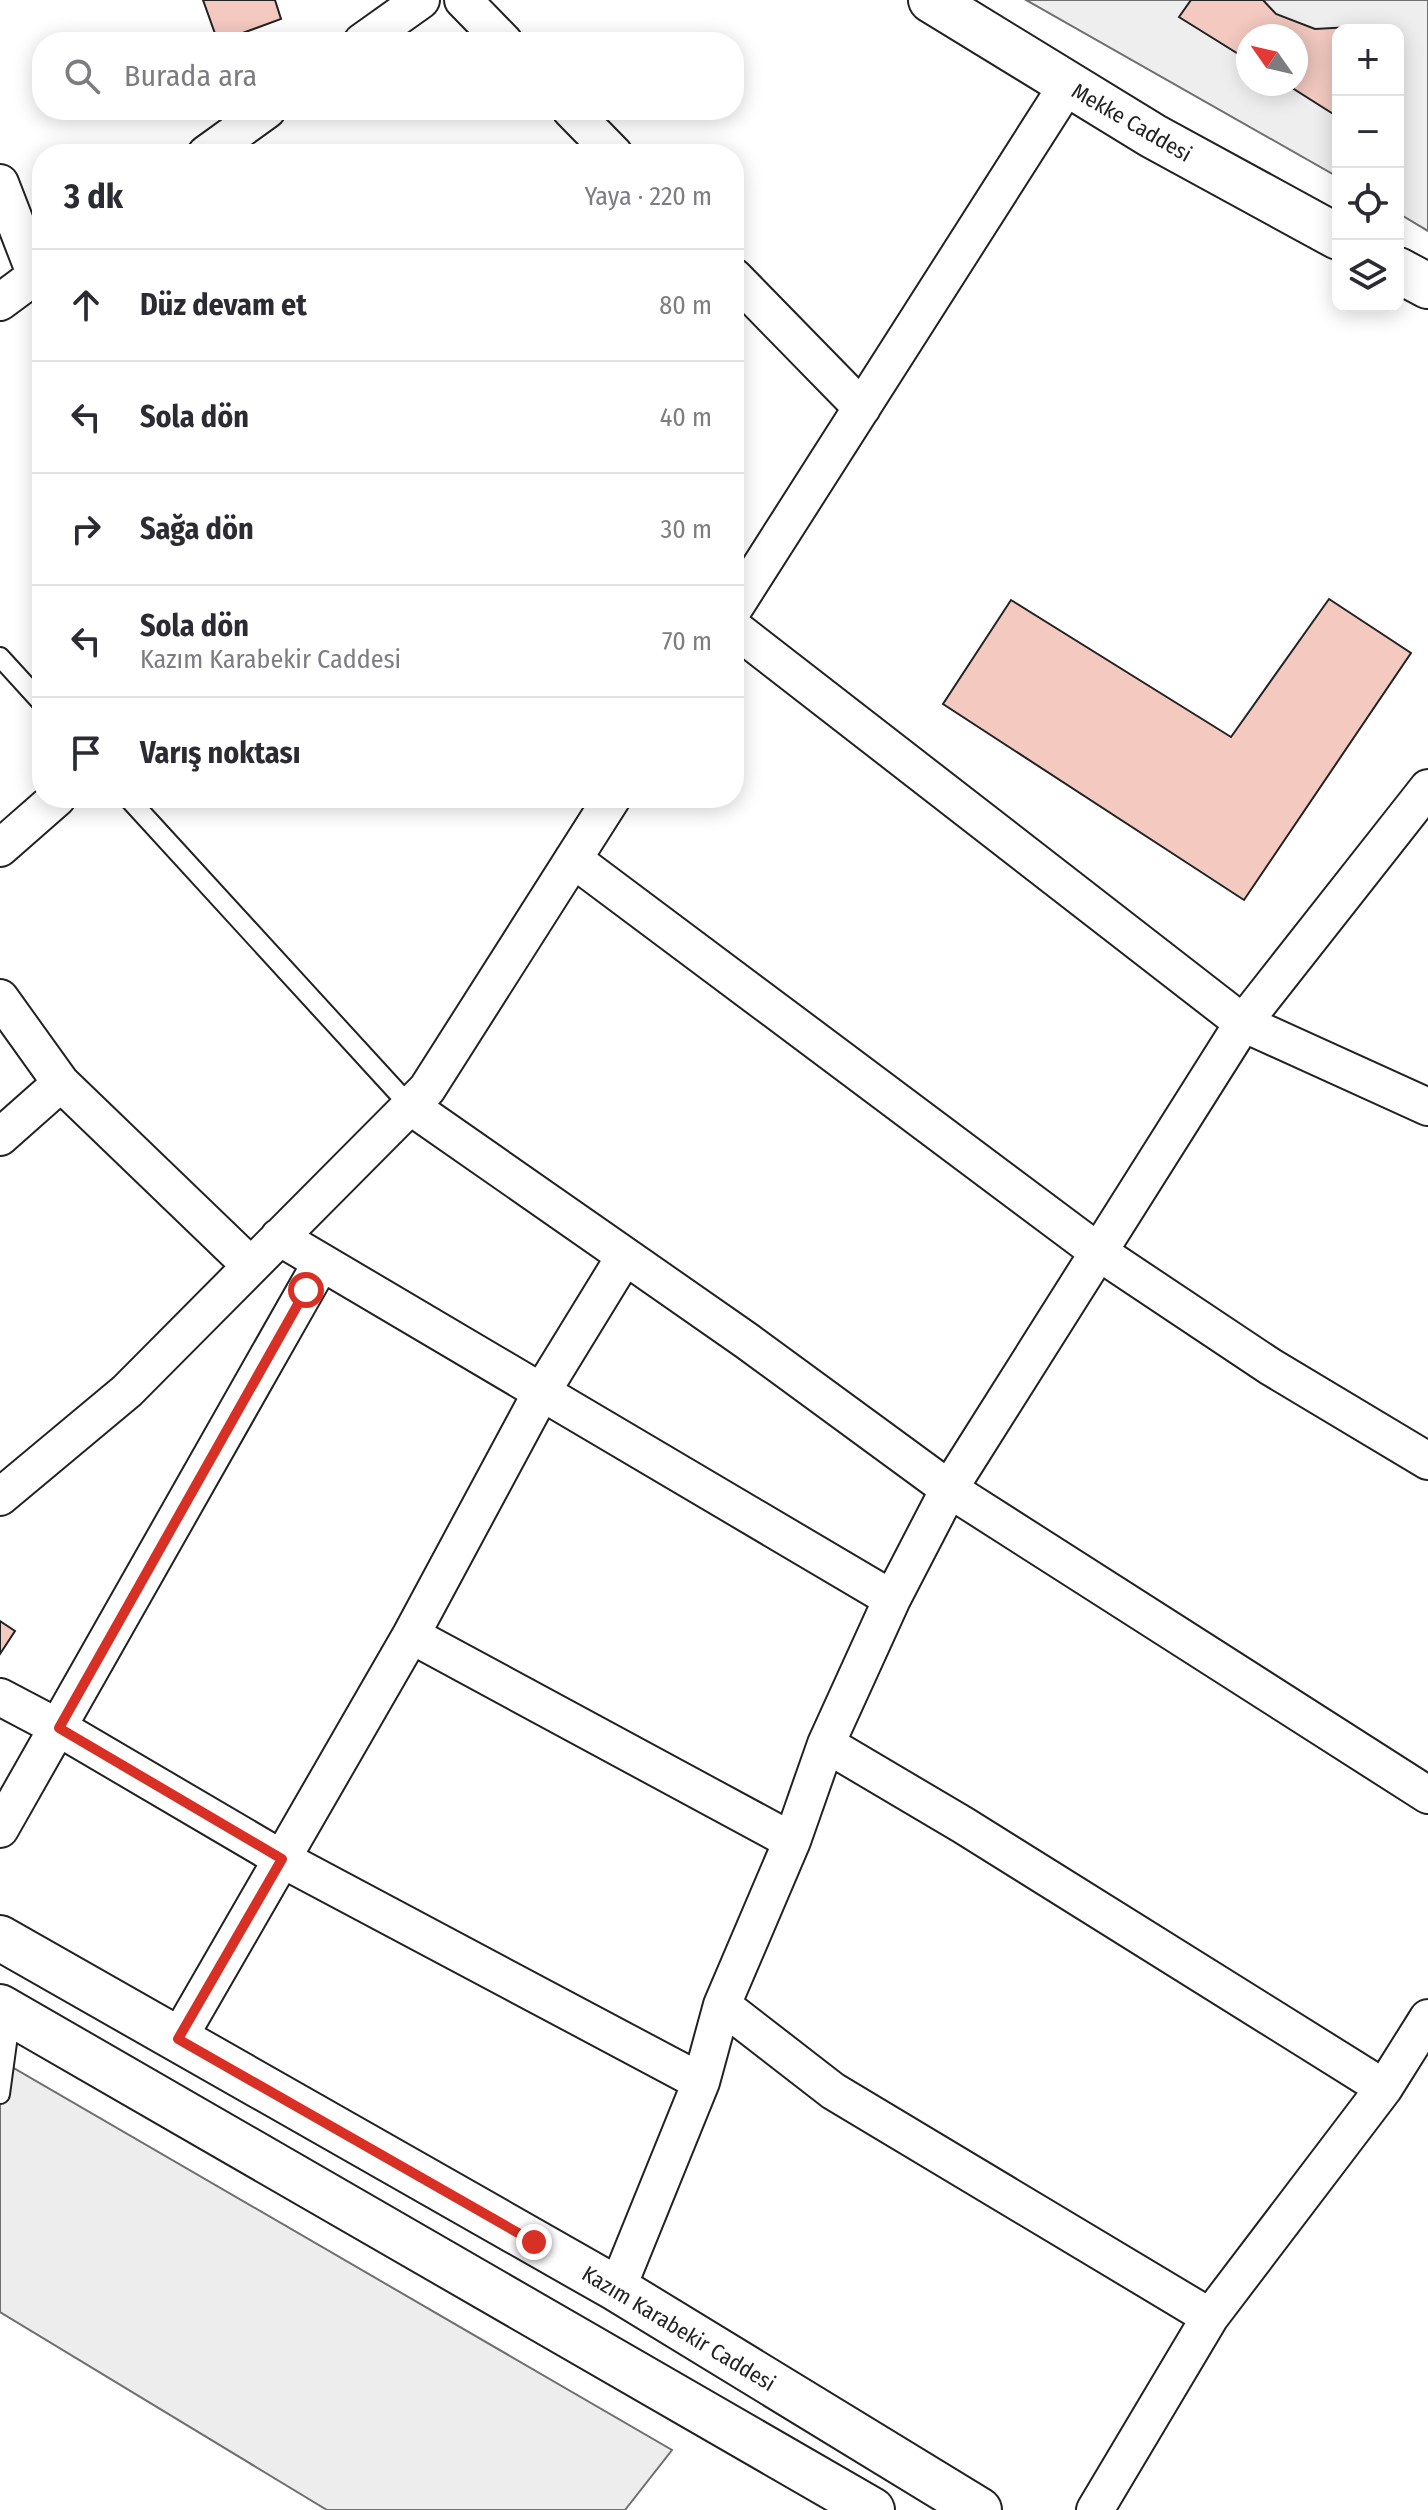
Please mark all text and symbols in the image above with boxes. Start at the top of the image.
north arrow [1236,24,1308,96]
map controls [1332,24,1404,312]
button: + [1332,24,1404,96]
search box [32,32,744,120]
icon: search [60,54,104,98]
text: Burada ara [124,58,257,94]
street label: Mekke Caddesi [1067,77,1197,168]
button: − [1332,96,1404,168]
button: locate [1332,168,1404,240]
text: 3 dk [64,176,123,217]
text: Yaya · 220 m [584,181,712,212]
button: layers [1332,240,1404,312]
icon: ahead [64,283,108,327]
text: Düz devam et [140,287,307,323]
text: 80 m [659,290,712,321]
icon: left [64,395,108,439]
text: Sola dön [140,399,249,435]
text: 40 m [660,402,712,433]
icon: right [64,507,108,551]
text: Sağa dön [140,511,254,547]
text: 30 m [661,514,712,545]
text: Sola dön [140,608,249,644]
icon: left [64,619,108,663]
text: 70 m [662,626,712,657]
text: Kazım Karabekir Caddesi [140,644,401,675]
icon: arrive [64,731,108,775]
text: Varış noktası [140,735,301,771]
route start [288,1272,324,1308]
route end [516,2224,552,2260]
street label: Kazım Karabekir Caddesi [577,2260,780,2397]

